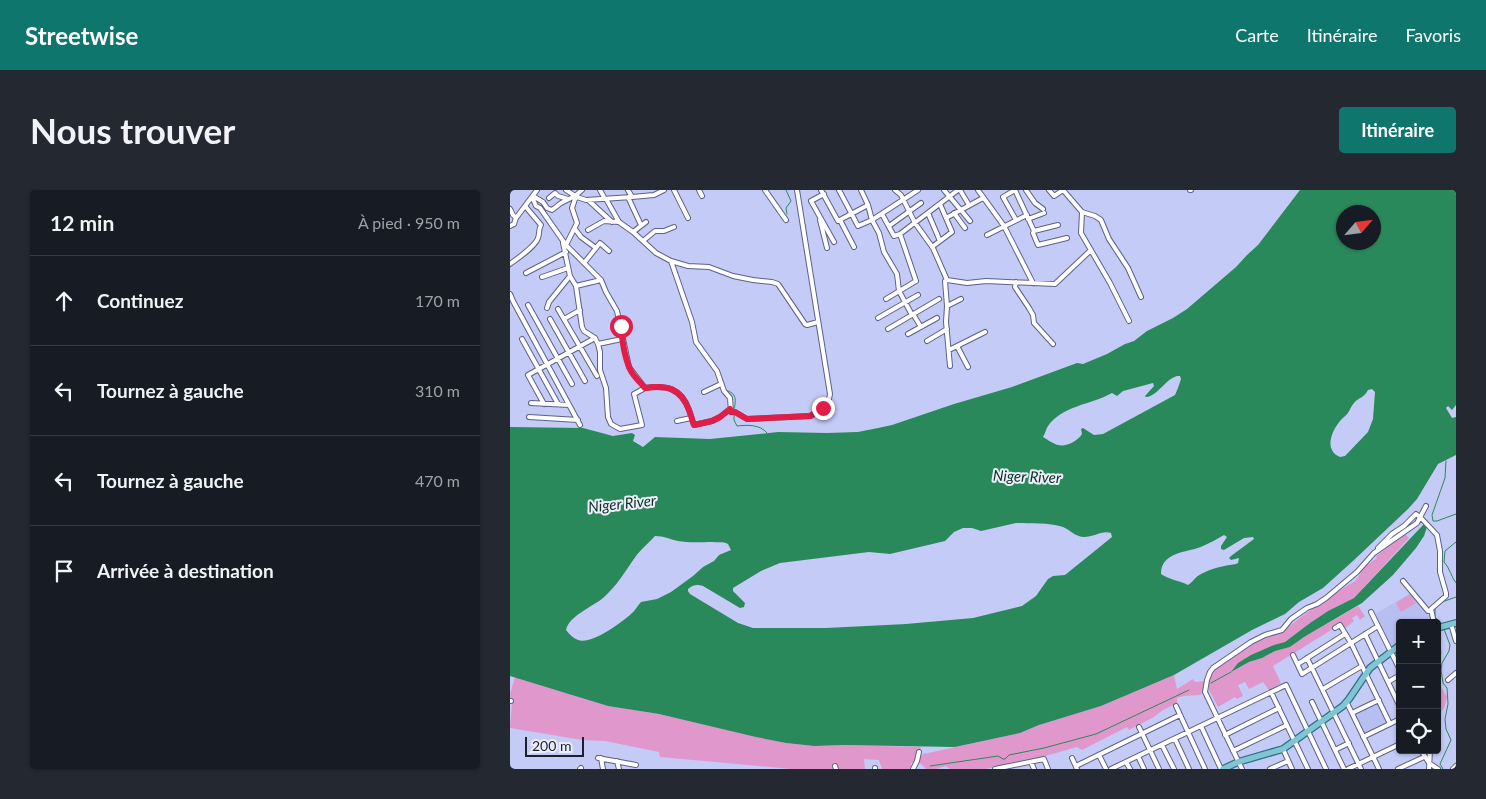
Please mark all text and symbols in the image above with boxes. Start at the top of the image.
text: Streetwise [25,21,138,50]
text: Carte [1235,24,1279,46]
text: Itinéraire [1307,24,1377,46]
text: Favoris [1405,24,1461,46]
button: Itinéraire [1339,107,1456,153]
text: Nous trouver [30,109,235,151]
north arrow [1336,205,1381,250]
text: 12 min [50,210,114,235]
text: À pied · 950 m [358,213,460,232]
icon: ahead [50,287,78,315]
text: Continuez [97,289,183,312]
text: 170 m [415,291,460,310]
route start [610,315,633,338]
icon: left [50,377,78,405]
text: Tournez à gauche [97,379,244,402]
text: 310 m [415,381,460,400]
route end [812,397,835,420]
water label: Niger River [993,466,1062,486]
icon: left [50,467,78,495]
text: Tournez à gauche [97,469,244,492]
text: 470 m [415,471,460,490]
water label: Niger River [587,490,658,516]
icon: arrive [50,557,78,585]
text: Arrivée à destination [97,559,274,582]
map controls [1396,619,1441,754]
button: + [1396,619,1441,664]
button: − [1396,664,1441,709]
button: locate [1396,709,1441,754]
scale bar [525,734,584,757]
text: 200 m [532,737,571,754]

